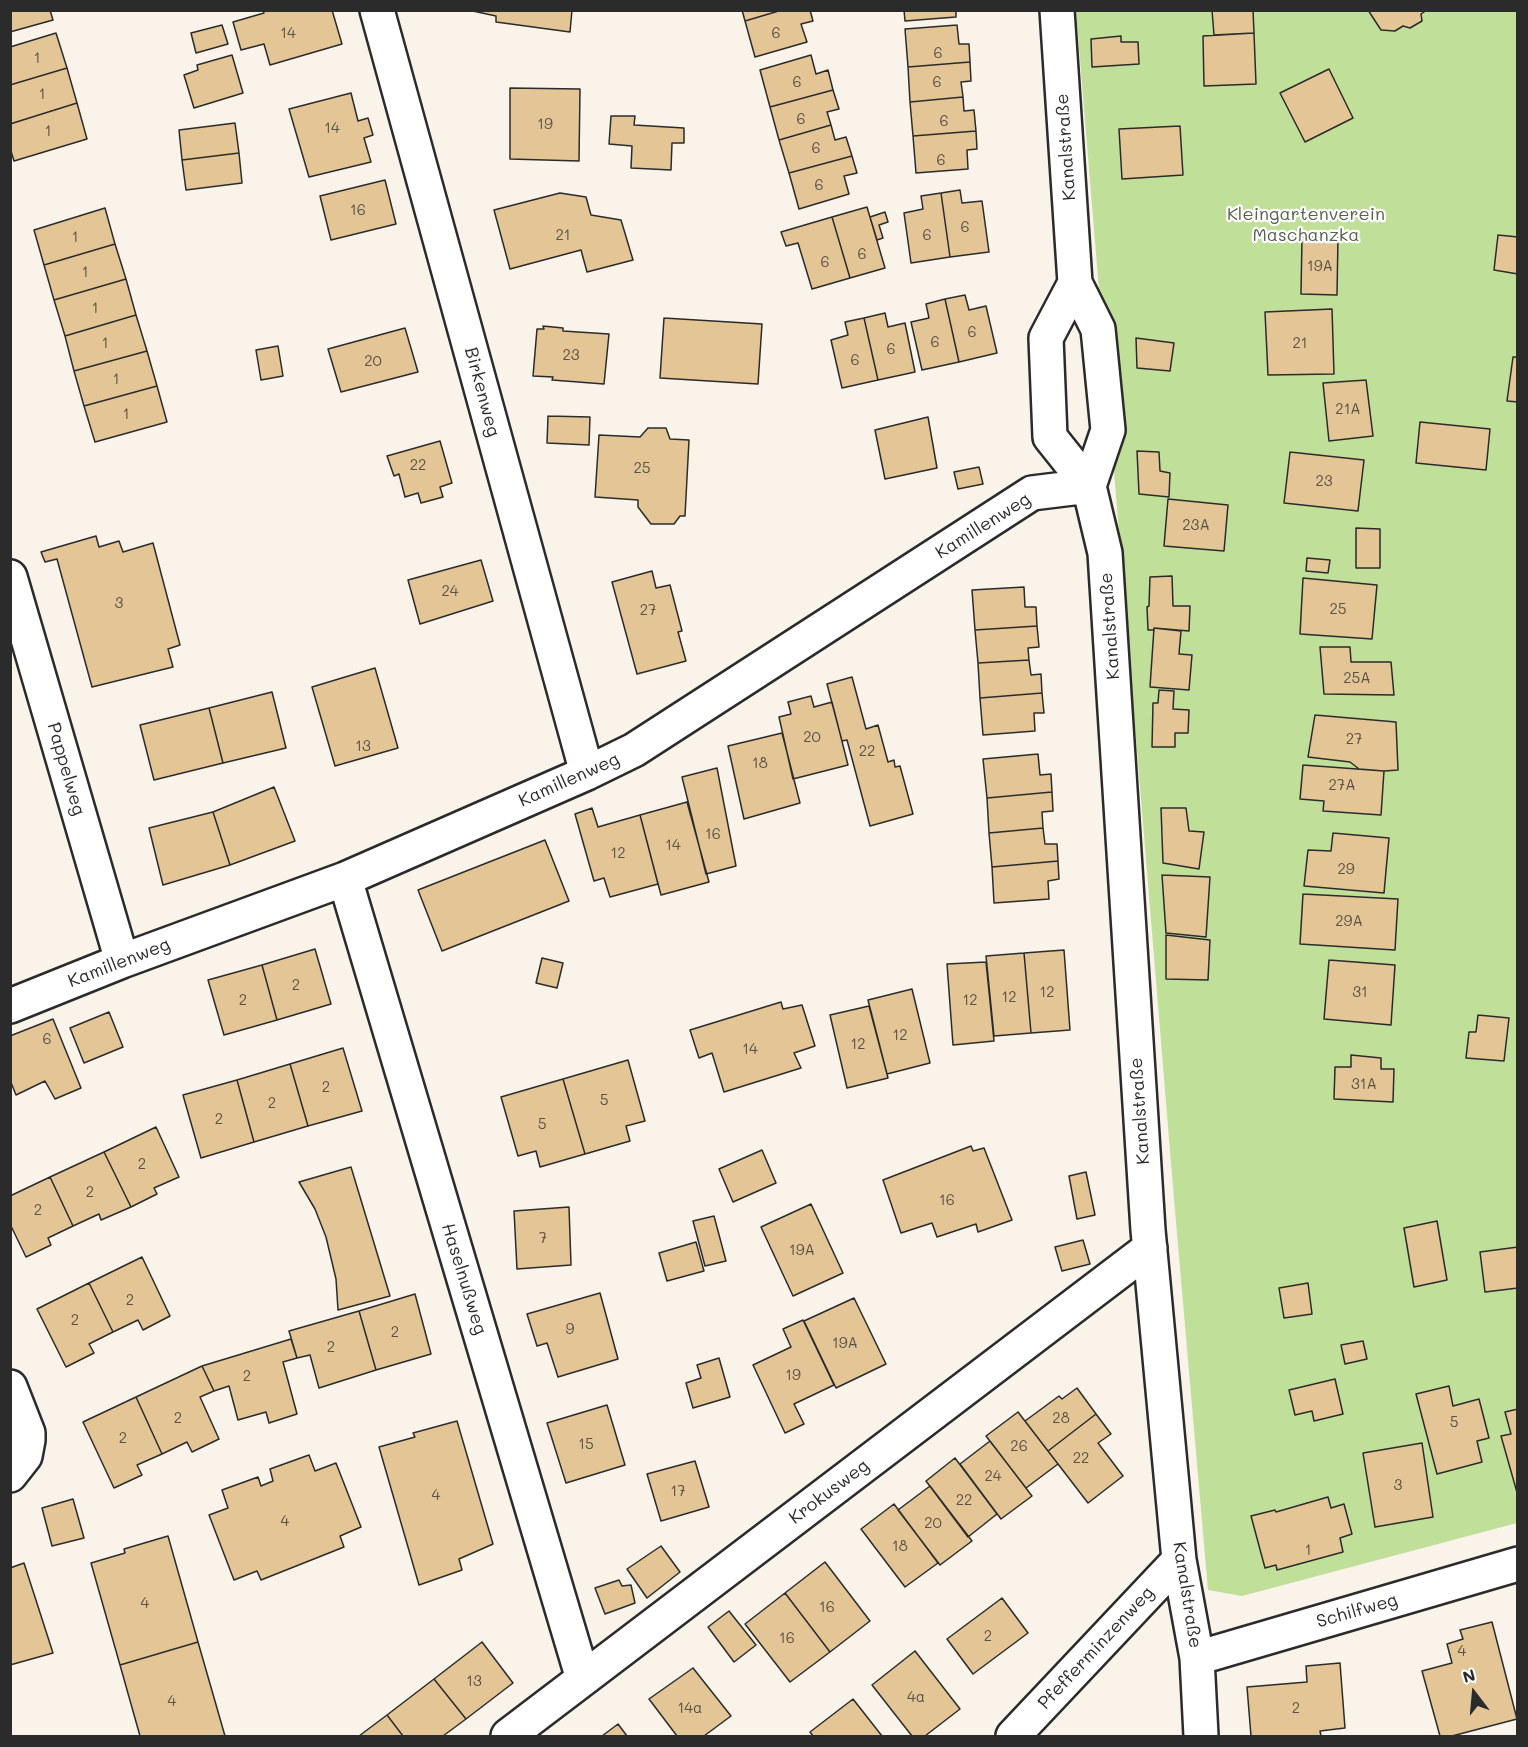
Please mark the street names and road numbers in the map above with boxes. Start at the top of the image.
street label: Kanalstraße [1051,93,1081,201]
street label: Birkenweg [460,345,504,439]
street label: Kamillenweg [932,488,1034,564]
street label: Kanalstraße [1095,572,1125,680]
street label: Pappelweg [42,720,90,818]
street label: Kamillenweg [515,748,623,812]
street label: Kamillenweg [65,934,173,992]
street label: Kanalstraße [1125,1057,1155,1165]
street label: Haselnußweg [437,1221,491,1337]
street label: Krokusweg [785,1455,873,1529]
street label: Kanalstraße [1168,1540,1206,1650]
street label: Pfefferminzenweg [1034,1582,1158,1714]
street label: Schilfweg [1314,1589,1400,1633]

